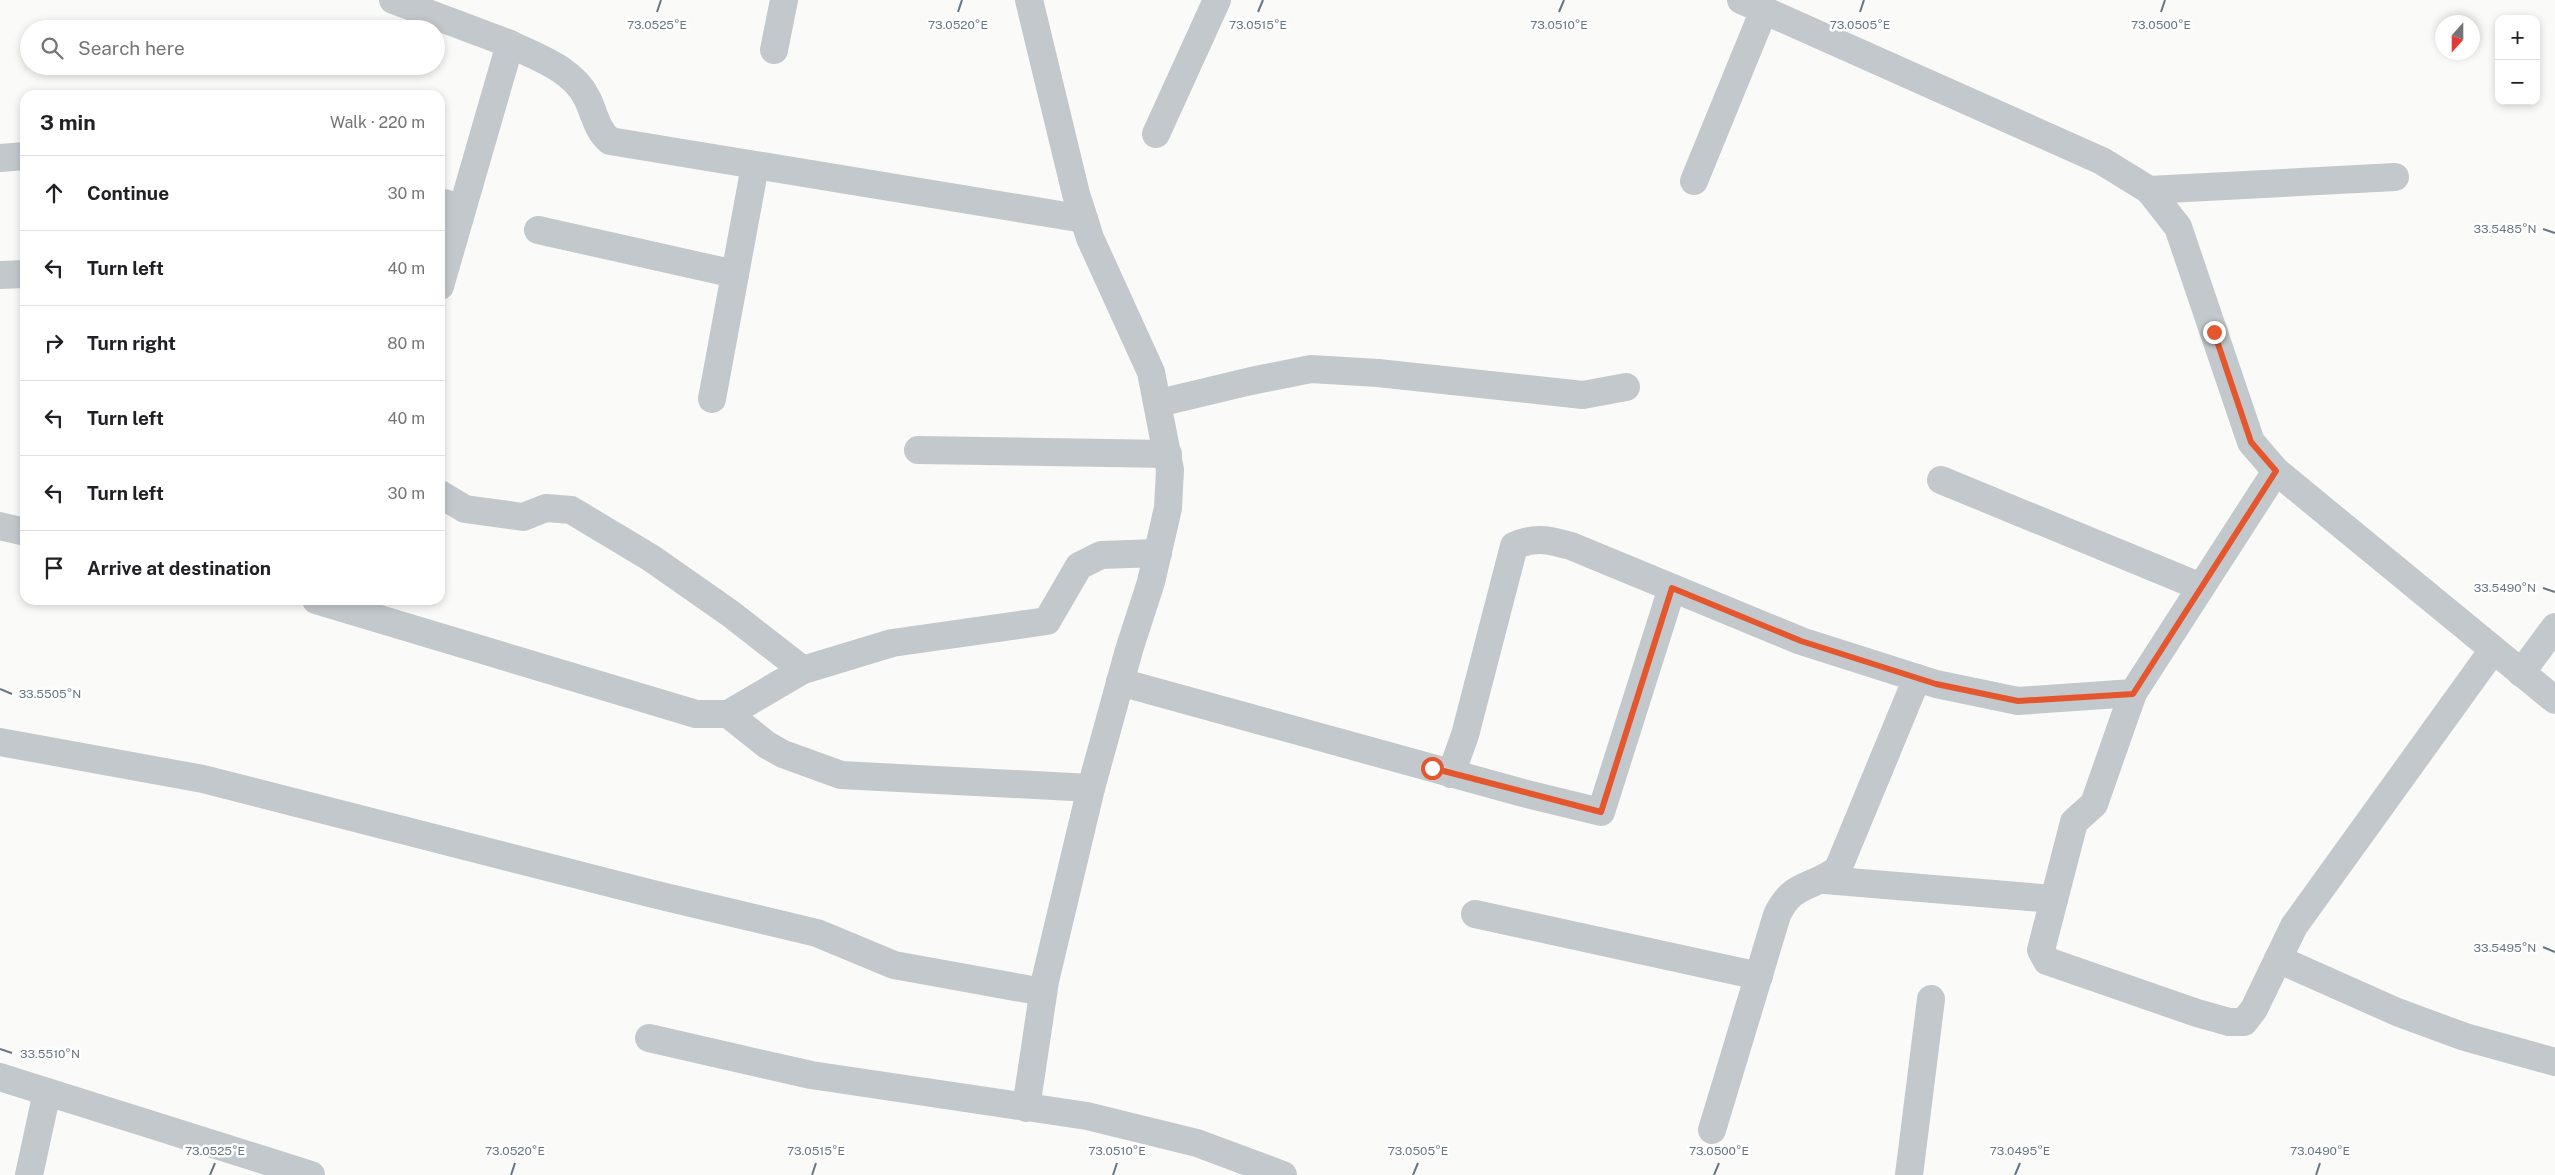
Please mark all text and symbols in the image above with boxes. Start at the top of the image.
north arrow [2435,15,2480,60]
map controls [2495,15,2540,105]
button: + [2495,15,2540,60]
text: 73.0525°E [627,18,687,32]
text: 73.0520°E [928,18,988,32]
text: 73.0515°E [1229,18,1287,32]
text: 73.0510°E [1530,18,1588,32]
text: 73.0505°E [1830,18,1890,32]
text: 73.0500°E [2131,18,2191,32]
search box [20,20,445,75]
icon: search [38,34,66,62]
text: Search here [78,37,185,59]
button: − [2495,60,2540,105]
text: 3 min [40,110,96,135]
text: Walk · 220 m [330,113,425,132]
icon: ahead [40,179,68,207]
text: Continue [87,182,169,204]
text: 30 m [388,184,425,203]
text: 33.5485°N [2473,222,2537,236]
icon: left [40,254,68,282]
text: Turn left [87,257,164,279]
text: 40 m [387,259,425,278]
route end [2203,321,2226,344]
icon: right [40,329,68,357]
text: Turn right [87,332,176,354]
text: 80 m [387,334,425,353]
icon: left [40,404,68,432]
text: Turn left [87,407,164,429]
text: 40 m [387,409,425,428]
icon: left [40,479,68,507]
text: Turn left [87,482,164,504]
text: 30 m [388,484,425,503]
icon: arrive [40,554,68,582]
text: Arrive at destination [87,557,271,579]
text: 33.5490°N [2474,581,2536,595]
text: 33.5505°N [19,687,81,701]
route start [1421,757,1444,780]
text: 33.5495°N [2474,941,2536,955]
text: 33.5510°N [20,1047,80,1061]
text: 73.0525°E [185,1144,245,1158]
text: 73.0520°E [485,1144,545,1158]
text: 73.0515°E [787,1144,845,1158]
text: 73.0510°E [1088,1144,1146,1158]
text: 73.0505°E [1388,1144,1448,1158]
text: 73.0500°E [1689,1144,1749,1158]
text: 73.0495°E [1990,1144,2050,1158]
text: 73.0490°E [2290,1144,2350,1158]

